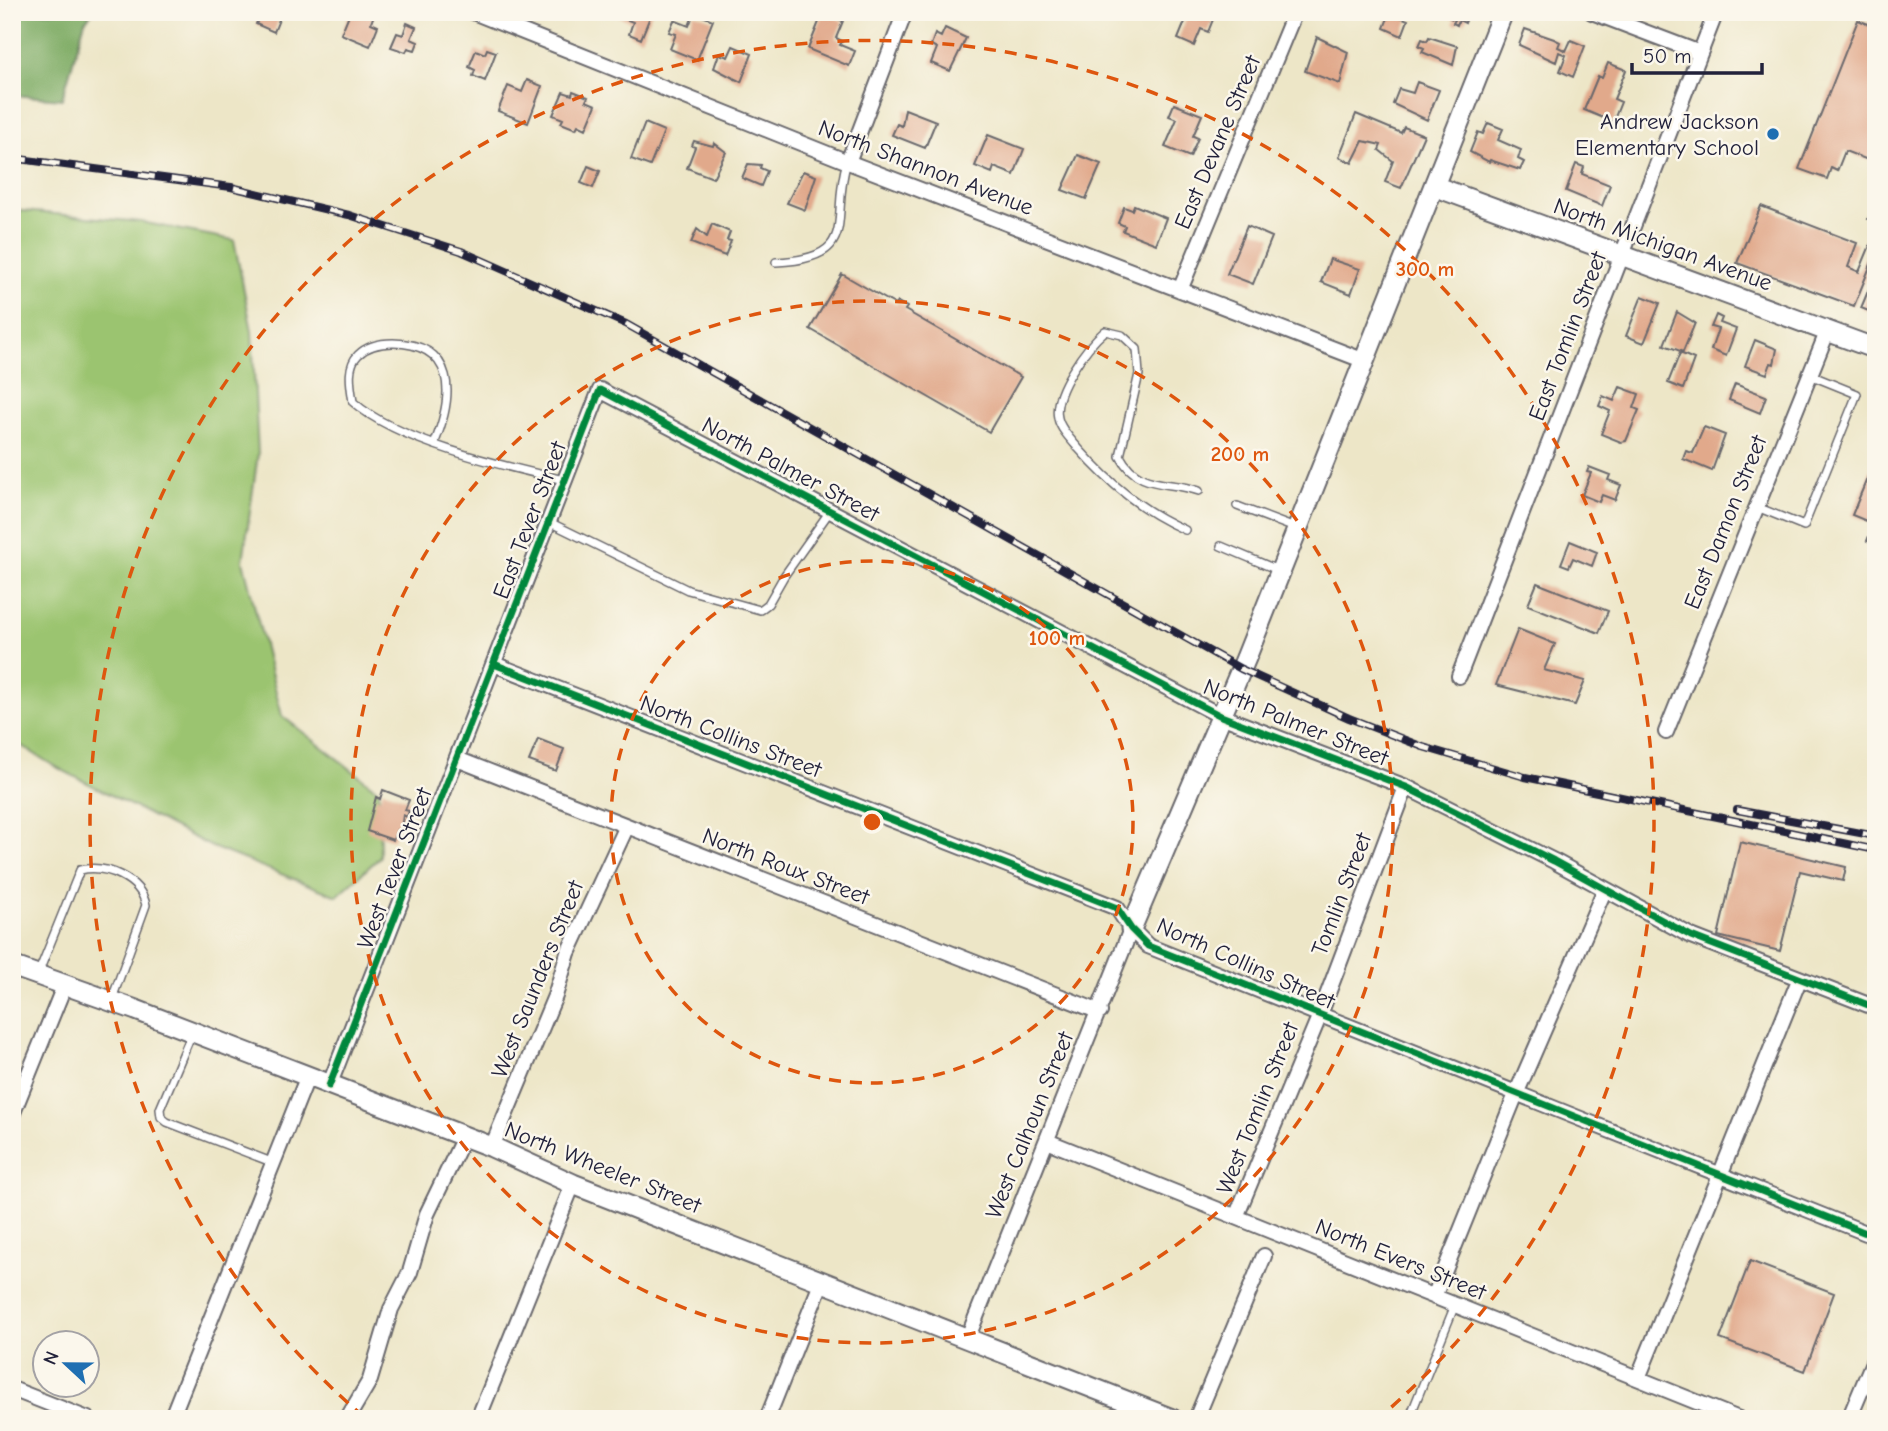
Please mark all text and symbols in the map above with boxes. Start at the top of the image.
scale bar [1632,32,1762,76]
text: 50 m [1643,44,1692,68]
street label: East Devane Street [1169,50,1267,233]
place label: Andrew Jackson Elementary School [1575,108,1759,161]
street label: North Shannon Avenue [815,114,1037,221]
marker: Andrew Jackson Elementary School [1765,126,1781,142]
street label: North Michigan Avenue [1550,192,1776,297]
street label: East Tomlin Street [1523,247,1613,425]
text: 300 m [1396,257,1454,281]
street label: North Palmer Street [698,411,885,528]
street label: East Damon Street [1678,430,1773,613]
street label: East Tever Street [487,436,572,603]
text: 200 m [1211,442,1269,466]
text: 100 m [1029,626,1085,650]
street label: North Palmer Street [1200,673,1393,772]
street label: North Collins Street [636,689,827,784]
street label: West Tever Street [351,782,438,953]
centre of rings [860,810,884,834]
street label: North Roux Street [699,822,874,911]
street label: Tomlin Street [1306,828,1378,959]
street label: West Saunders Street [486,875,590,1082]
street label: North Collins Street [1153,912,1340,1015]
street label: West Tomlin Street [1211,1017,1305,1198]
street label: West Calhoun Street [980,1027,1080,1222]
street label: North Wheeler Street [501,1116,706,1220]
street label: North Evers Street [1312,1213,1491,1307]
north arrow [32,1330,102,1400]
text: N [39,1348,64,1368]

